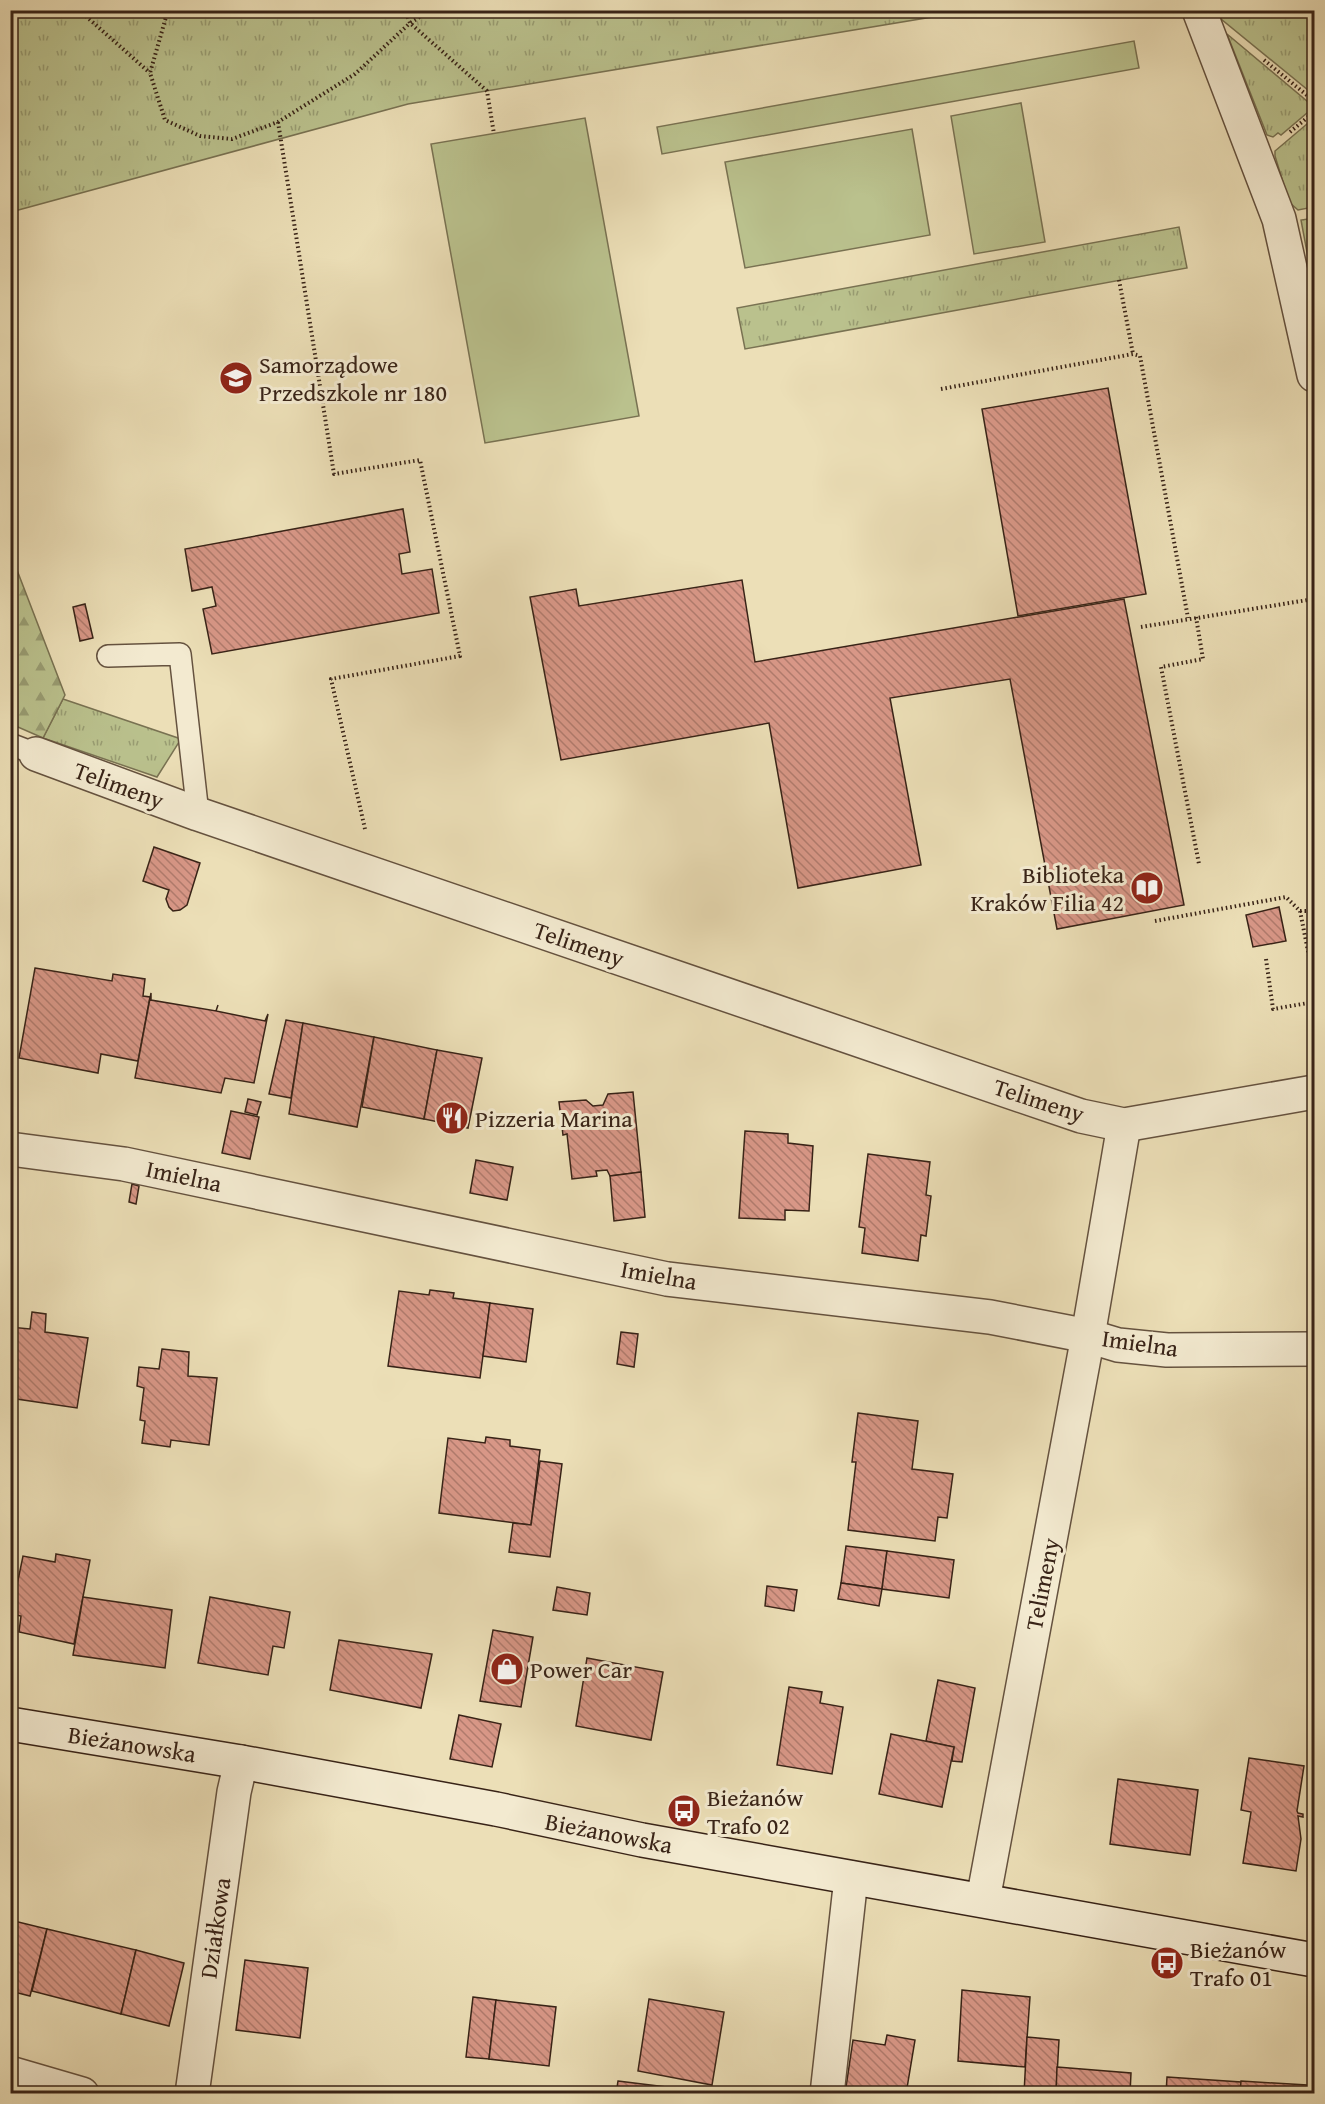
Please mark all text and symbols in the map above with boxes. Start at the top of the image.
place label: Samorządowe Przedszkole nr 180 [259,347,447,410]
school or university icon: Samorządowe Przedszkole nr 180 [218,360,254,396]
street label: Telimeny [69,753,169,817]
place label: Biblioteka Kraków Filia 42 [970,857,1125,920]
library icon: Biblioteka Kraków Filia 42 [1129,870,1165,906]
street label: Telimeny [529,912,629,976]
street label: Telimeny [989,1069,1089,1131]
restaurant icon: Pizzeria Marina [434,1100,470,1136]
place label: Pizzeria Marina [475,1101,633,1136]
street label: Imielna [143,1151,226,1201]
street label: Imielna [618,1251,700,1299]
street label: Imielna [1100,1320,1181,1366]
street label: Telimeny [1016,1535,1068,1633]
shop icon: Power Car [489,1651,525,1687]
place label: Power Car [530,1652,632,1687]
street label: Bieżanowska [66,1717,199,1771]
place label: Bieżanów Trafo 02 [707,1780,803,1843]
bus stop icon: Bieżanów Trafo 02 [666,1793,702,1829]
street label: Bieżanowska [542,1804,676,1863]
street label: Działkowa [191,1875,240,1981]
place label: Bieżanów Trafo 01 [1190,1932,1286,1995]
bus stop icon: Bieżanów Trafo 01 [1149,1945,1185,1981]

